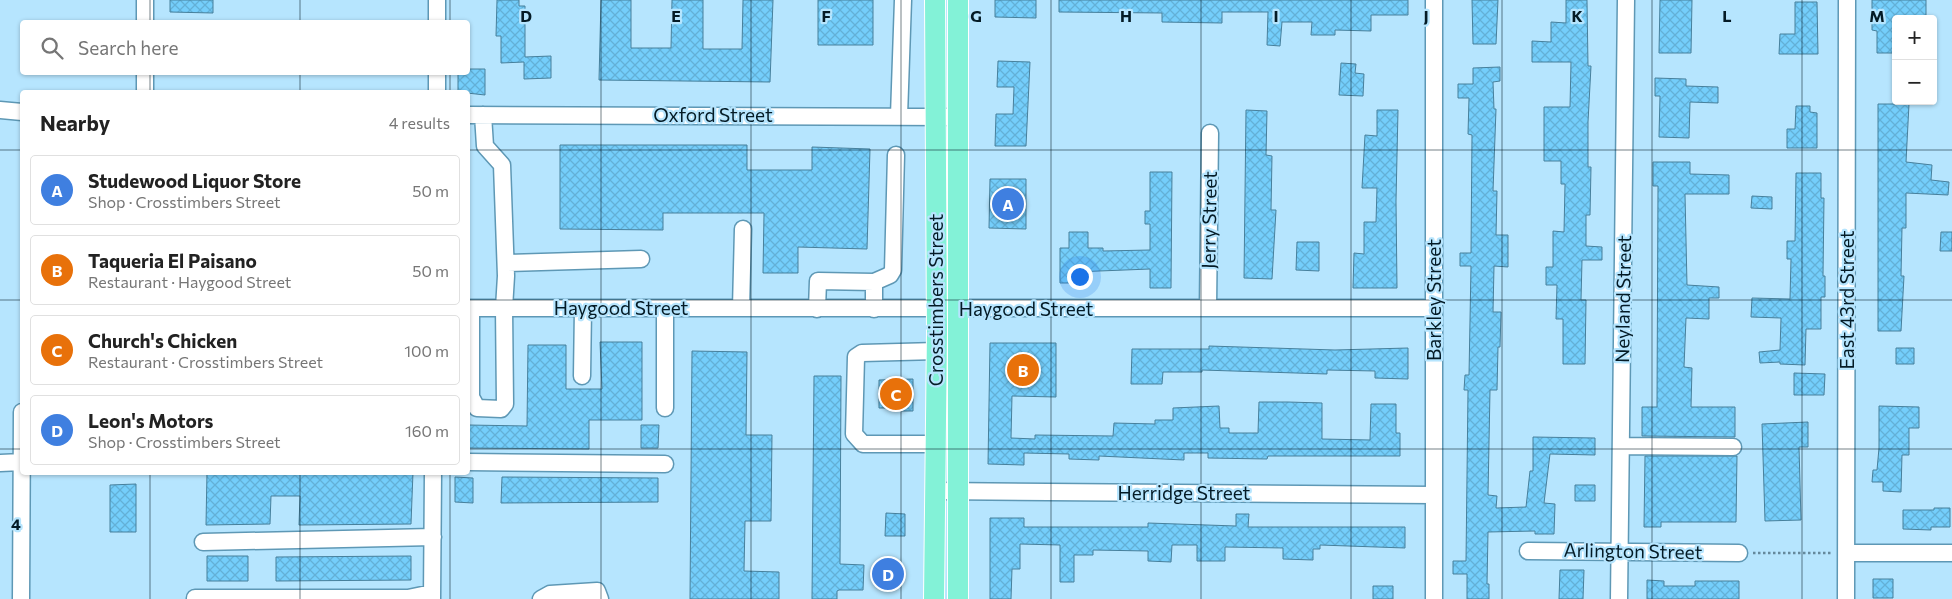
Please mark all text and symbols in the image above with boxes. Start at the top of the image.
text: D [520,6,532,25]
text: E [671,6,681,25]
text: F [821,6,831,25]
text: G [970,6,982,25]
text: H [1120,6,1132,25]
text: I [1273,6,1279,25]
text: J [1423,6,1429,25]
text: K [1571,6,1583,25]
text: L [1722,6,1732,25]
text: M [1869,6,1885,25]
map controls [1892,15,1937,105]
button: + [1892,15,1937,60]
search box [20,20,470,75]
icon: search [38,34,66,62]
text: Search here [78,36,178,59]
button: − [1892,60,1937,105]
street label: Oxford Street [653,103,773,126]
text: Nearby [40,110,110,135]
text: 4 results [389,113,450,132]
text: Studewood Liquor Store [88,169,301,192]
street label: Jerry Street [1196,171,1221,269]
text: A [51,181,63,200]
text: 50 m [412,181,449,200]
pin: A [992,185,1024,223]
text: Shop · Crosstimbers Street [88,192,281,211]
street label: Crosstimbers Street [924,214,947,386]
street label: East 43rd Street [1835,230,1858,370]
street label: Neyland Street [1610,235,1635,363]
street label: Barkley Street [1422,239,1445,361]
text: Taqueria El Paisano [88,249,257,272]
text: B [52,261,62,280]
text: 50 m [412,261,449,280]
your location [1067,264,1093,290]
text: Restaurant · Haygood Street [88,272,291,291]
street label: Haygood Street [554,296,689,319]
street label: Haygood Street [959,297,1094,320]
text: Church's Chicken [88,329,237,352]
text: C [52,341,62,360]
text: 100 m [404,341,449,360]
pin: B [1007,351,1039,389]
text: Restaurant · Crosstimbers Street [88,352,323,371]
pin: C [880,375,912,413]
text: Leon's Motors [88,409,213,432]
text: D [51,421,63,440]
text: 160 m [405,421,449,440]
text: Shop · Crosstimbers Street [88,432,281,451]
street label: Herridge Street [1118,481,1251,504]
text: 4 [11,514,21,533]
street label: Arlington Street [1563,538,1703,563]
pin: D [872,555,904,593]

